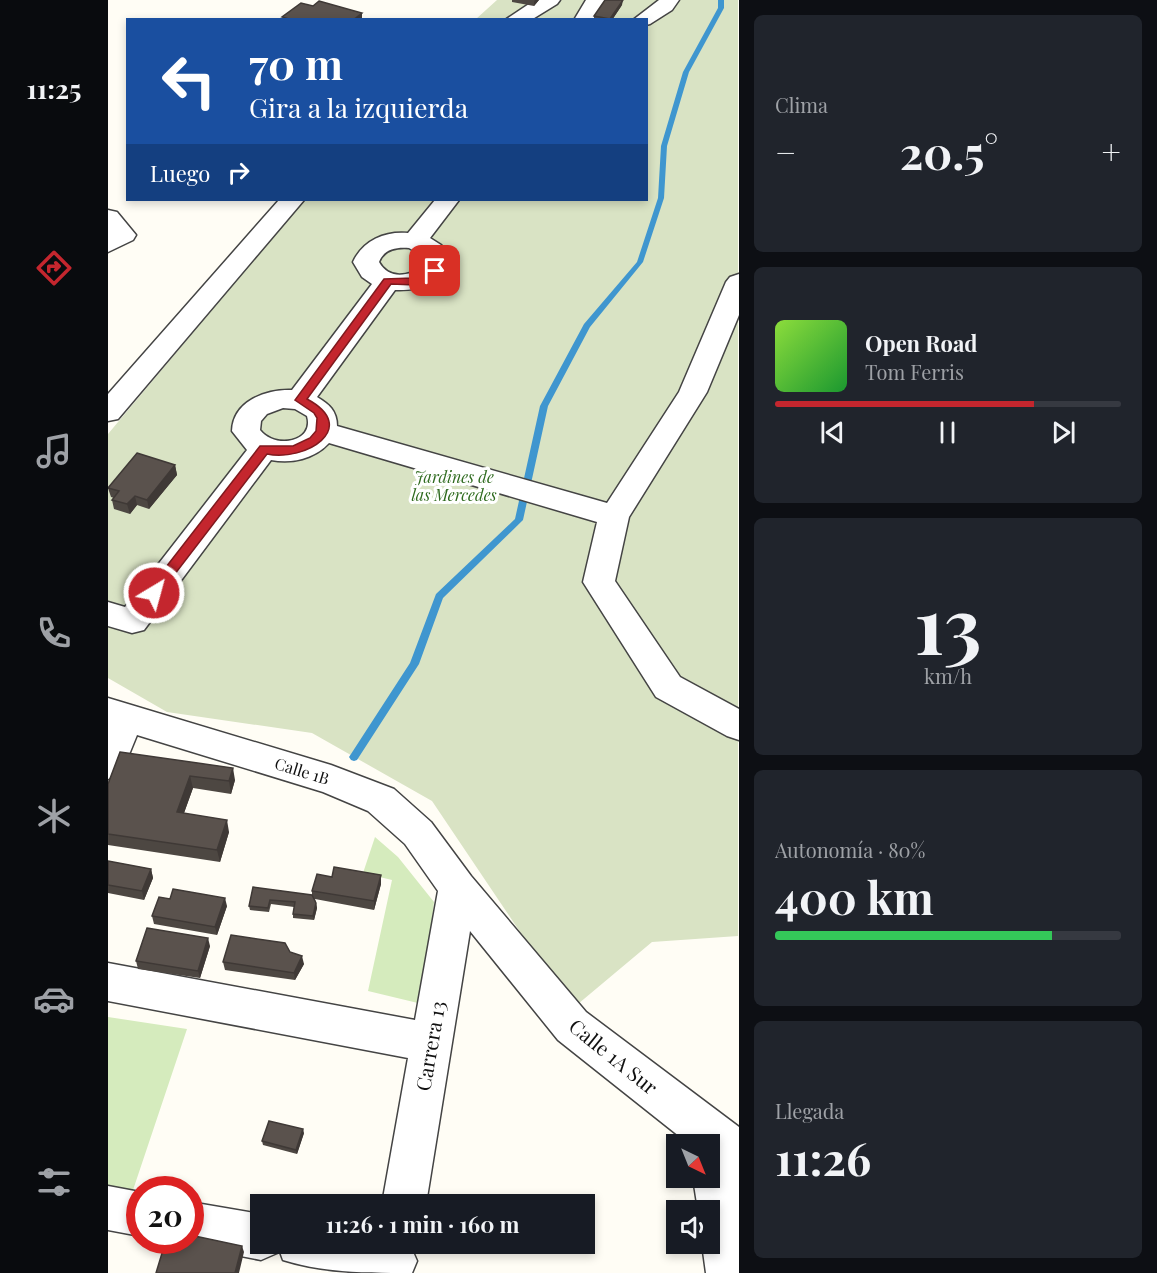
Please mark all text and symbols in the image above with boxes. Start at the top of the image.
text: 70 m [249,35,343,91]
icon: left [150,42,228,120]
text: 11:25 [26,70,82,106]
text: Gira a la izquierda [249,89,468,125]
text: Clima [775,91,828,118]
text: 20.5° [900,121,998,181]
text: − [775,129,796,173]
text: + [1102,129,1121,173]
icon: right [222,156,255,189]
text: Luego [150,158,210,188]
pin [409,245,460,296]
icon: directions [33,247,75,289]
icon: arrive [418,254,451,287]
text: Open Road [865,328,977,358]
text: Tom Ferris [865,358,964,385]
icon: previous [816,416,849,449]
icon: pause [931,416,964,449]
icon: next [1047,416,1080,449]
icon: music [33,430,75,472]
park label: Jardines de las Mercedes [411,466,497,505]
position arrow [122,561,186,625]
text: 13 [914,571,982,675]
icon: phone [33,612,75,654]
text: km/h [924,662,972,689]
street label: Calle 1B [272,752,332,789]
icon: climate [33,795,75,837]
text: Autonomía · 80% [775,836,925,863]
text: 400 km [775,866,934,926]
icon: car [33,978,75,1020]
street label: Carrera 13 [408,999,451,1093]
street label: Calle 1A Sur [564,1012,664,1100]
text: Llegada [775,1097,844,1124]
text: 11:26 [775,1127,871,1187]
north arrow [666,1134,720,1188]
map controls [666,1134,720,1254]
icon: filters [33,1161,75,1203]
speed limit sign: 20 [126,1176,204,1254]
button: sound [666,1200,720,1254]
text: 11:26 · 1 min · 160 m [326,1209,519,1239]

